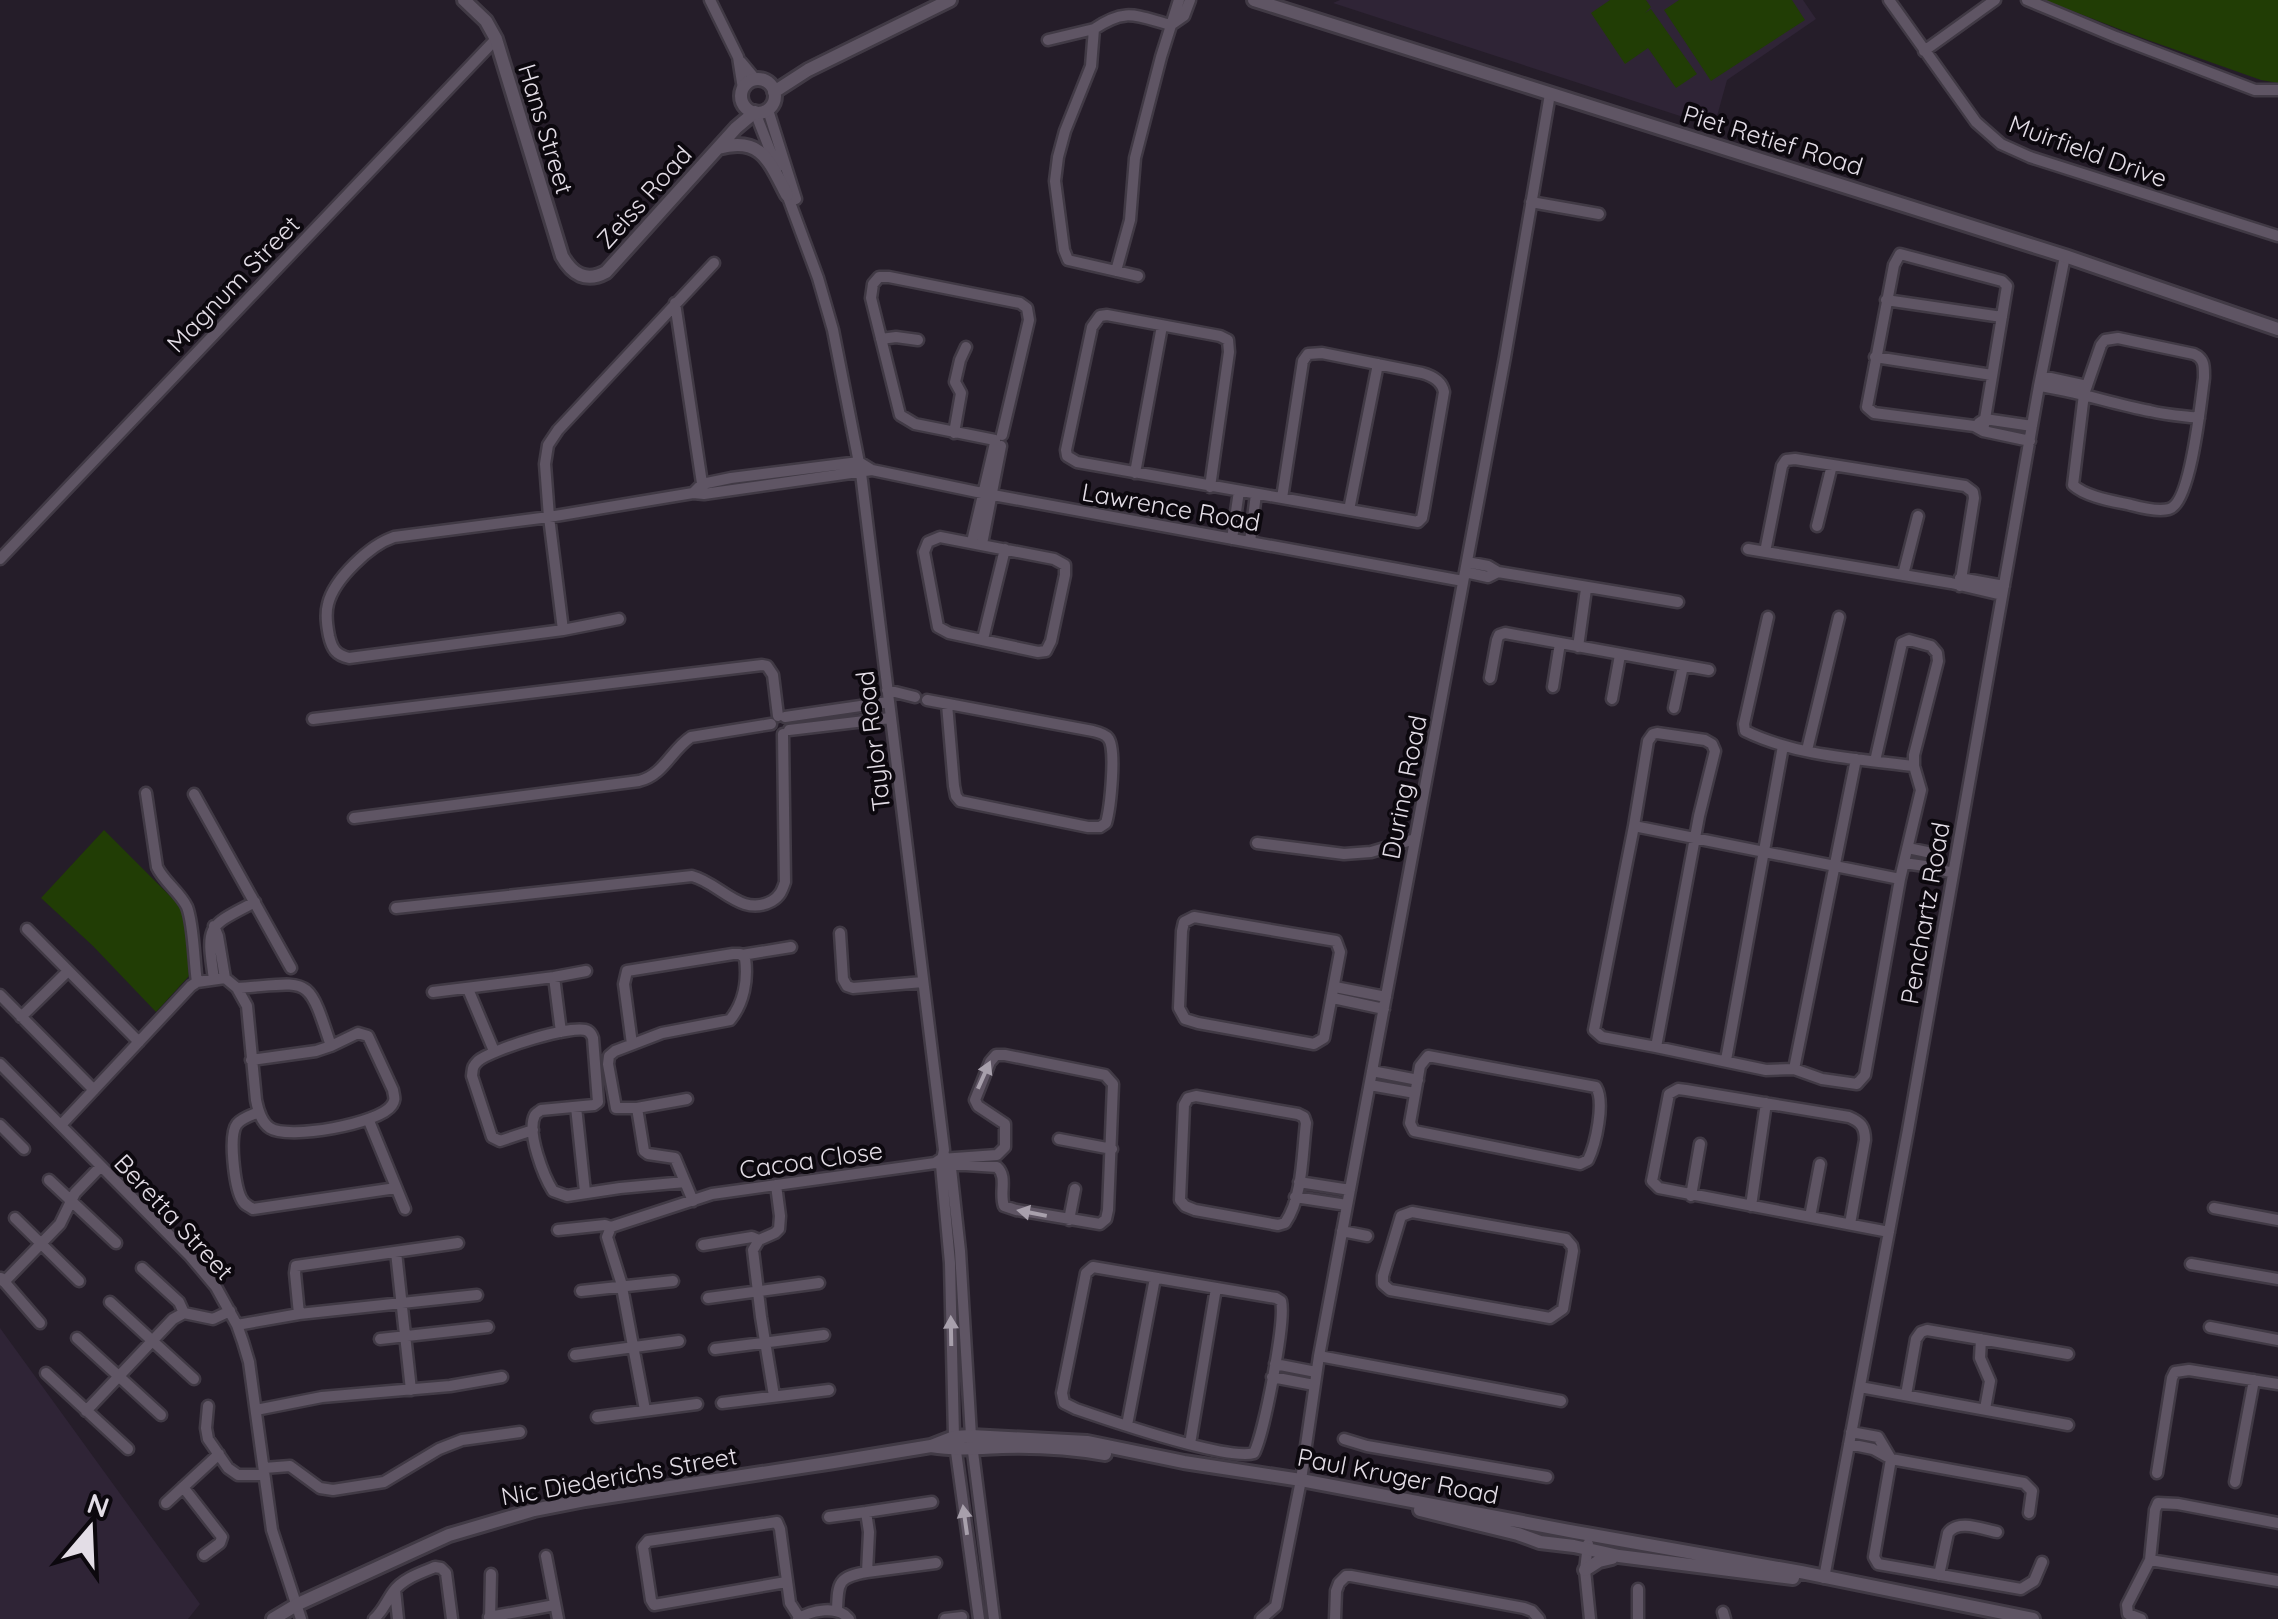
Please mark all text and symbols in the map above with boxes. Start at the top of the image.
street label: Hans Street [512,60,581,198]
street label: Piet Retief Road [1680,97,1867,182]
street label: Muirfield Drive [2005,108,2171,193]
street label: Zeiss Road [589,139,698,255]
street label: Magnum Street [160,209,306,358]
street label: Lawrence Road [1079,476,1263,537]
street label: Taylor Road [849,669,896,813]
street label: During Road [1374,712,1433,862]
street label: Penchartz Road [1893,819,1956,1006]
one-way arrow [976,1060,993,1089]
street label: Cacoa Close [737,1134,885,1185]
street label: Beretta Street [108,1147,241,1286]
one-way arrow [1016,1205,1047,1221]
one-way arrow [943,1314,959,1346]
street label: Nic Diederichs Street [499,1439,739,1512]
street label: Paul Kruger Road [1295,1441,1501,1510]
north arrow [40,1479,140,1579]
text: N [83,1485,114,1525]
one-way arrow [957,1504,973,1535]

